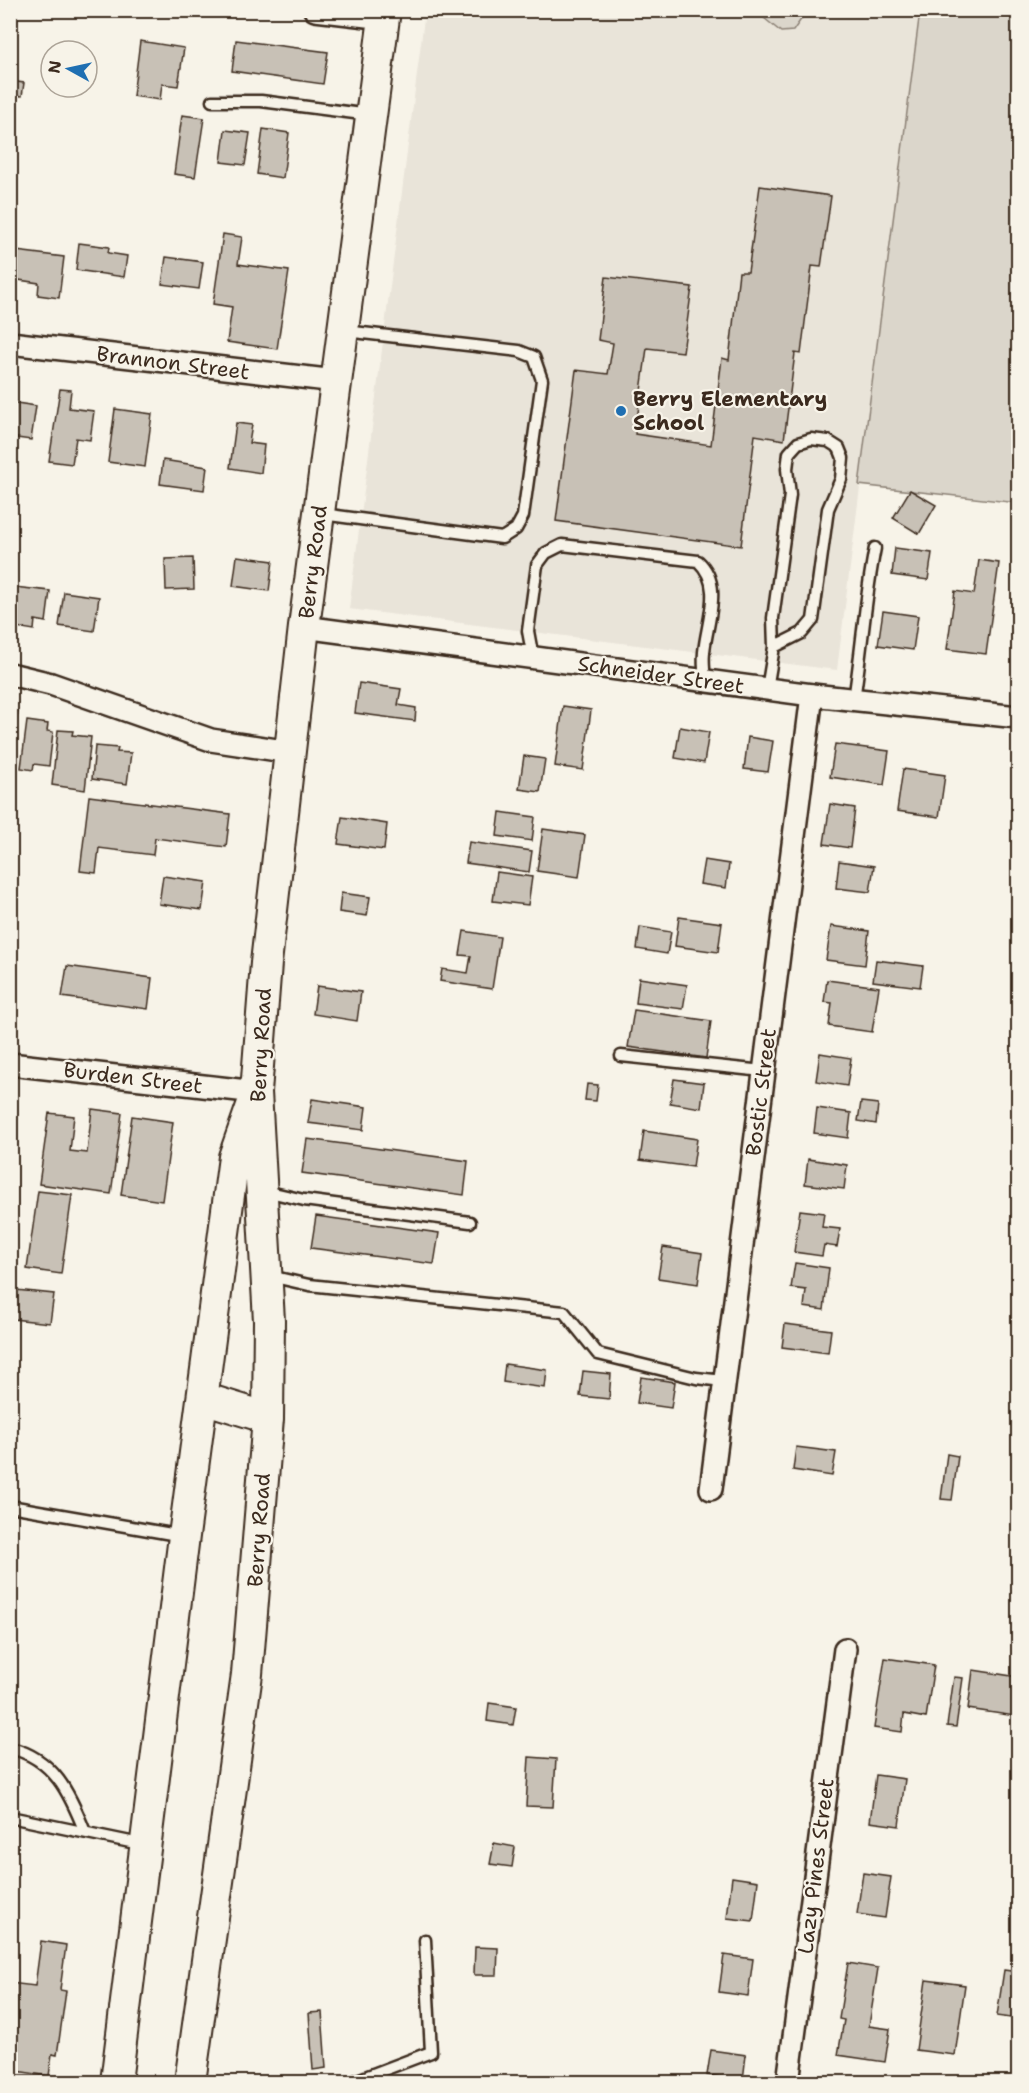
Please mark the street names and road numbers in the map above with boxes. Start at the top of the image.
street label: Brannon Street [95,340,251,386]
street label: Berry Road [292,504,334,620]
street label: Schneider Street [576,649,746,701]
street label: Berry Road [244,987,278,1103]
street label: Bostic Street [739,1026,783,1158]
street label: Burden Street [62,1056,204,1100]
street label: Berry Road [241,1472,277,1588]
street label: Lazy Pines Street [791,1777,841,1955]

